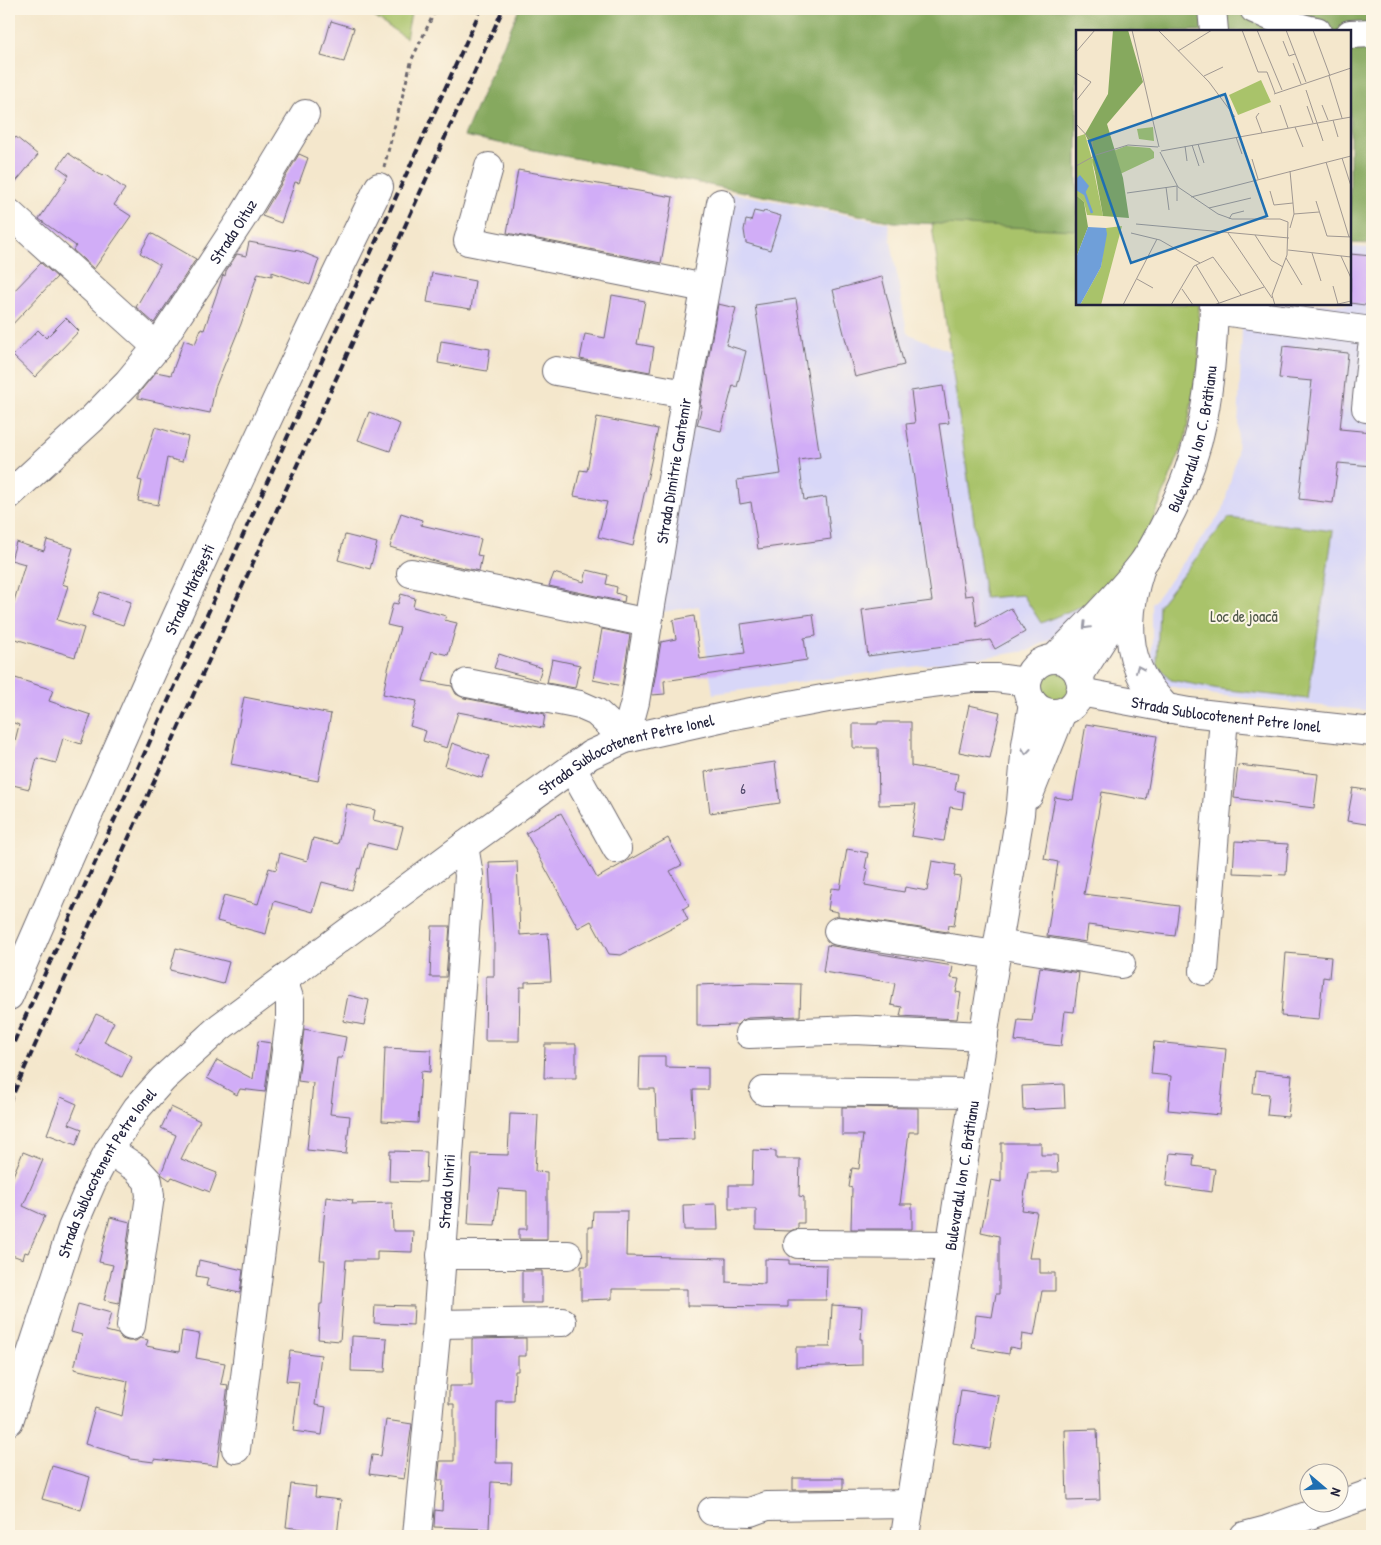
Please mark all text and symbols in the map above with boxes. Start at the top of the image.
inset map [1076,30,1351,305]
street label: Strada Oituz [204,195,262,268]
street label: Bulevardul Ion C. Brătianu [1162,364,1222,516]
street label: Strada Dimitrie Cantemir [650,396,696,545]
street label: Strada Mărășești [159,540,219,638]
park label: Loc de joacă [1210,605,1278,627]
one-way arrow [1083,620,1092,629]
one-way arrow [1135,665,1146,674]
street label: Strada Sublocotenent Petre Ionel [1130,691,1323,737]
street label: Strada Sublocotenent Petre Ionel [533,708,717,800]
one-way arrow [1020,748,1031,756]
house number: 6 [740,779,746,798]
street label: Strada Sublocotenent Petre Ionel [52,1082,161,1261]
street label: Bulevardul Ion C. Brătianu [939,1098,984,1252]
street label: Strada Unirii [433,1153,460,1229]
north arrow [1298,1462,1348,1512]
text: N [1326,1486,1347,1500]

